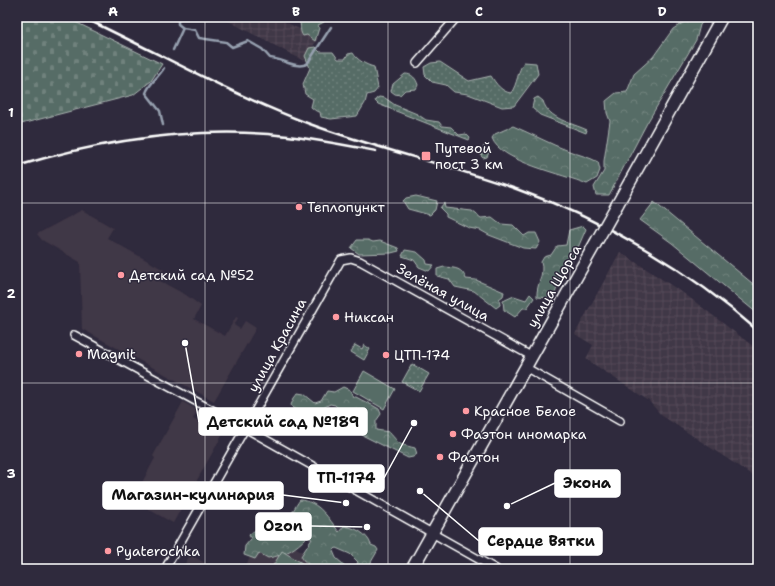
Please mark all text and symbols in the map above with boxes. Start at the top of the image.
text: A [108,3,118,20]
text: B [292,3,300,20]
text: C [475,3,483,20]
text: D [657,3,667,20]
text: 1 [8,104,14,121]
place label: Путевой пост 3 км [435,139,503,173]
marker: Путевой пост 3 км [420,150,432,162]
place label: Теплопункт [307,198,385,216]
marker: Теплопункт [294,202,304,212]
street label: улица Щорса [523,241,585,331]
street label: Зелёная улица [393,259,493,325]
place label: Детский сад №52 [129,266,255,284]
marker: Детский сад №52 [116,270,126,280]
text: 2 [6,285,16,302]
street label: улица Красина [244,295,310,395]
place label: Никсан [344,308,394,326]
marker: Никсан [331,312,341,322]
place label: Magnit [87,345,136,363]
place label: ЦТП-174 [394,346,450,364]
marker: Magnit [74,349,84,359]
marker: ЦТП-174 [381,350,391,360]
place label: Красное Белое [474,402,576,420]
marker: Красное Белое [461,406,471,416]
callout: Детский сад №189 [199,408,367,435]
text: Детский сад №189 [207,412,359,432]
place label: Фаэтон иномарка [461,425,587,443]
marker: Фаэтон иномарка [448,429,458,439]
place label: Фаэтон [448,448,499,466]
marker: Фаэтон [435,452,445,462]
text: 3 [6,465,16,482]
callout: ТП-1174 [309,465,384,492]
text: ТП-1174 [316,468,376,488]
callout: Экона [555,470,620,497]
text: Экона [563,473,612,493]
callout: Магазин-кулинария [103,482,283,509]
text: Магазин-кулинария [111,485,275,505]
callout: Ozon [256,513,311,540]
text: Ozon [263,516,303,536]
callout: Сердце Вятки [479,528,602,555]
text: Сердце Вятки [487,531,596,551]
place label: Pyaterochka [116,542,200,560]
marker: Pyaterochka [103,546,113,556]

